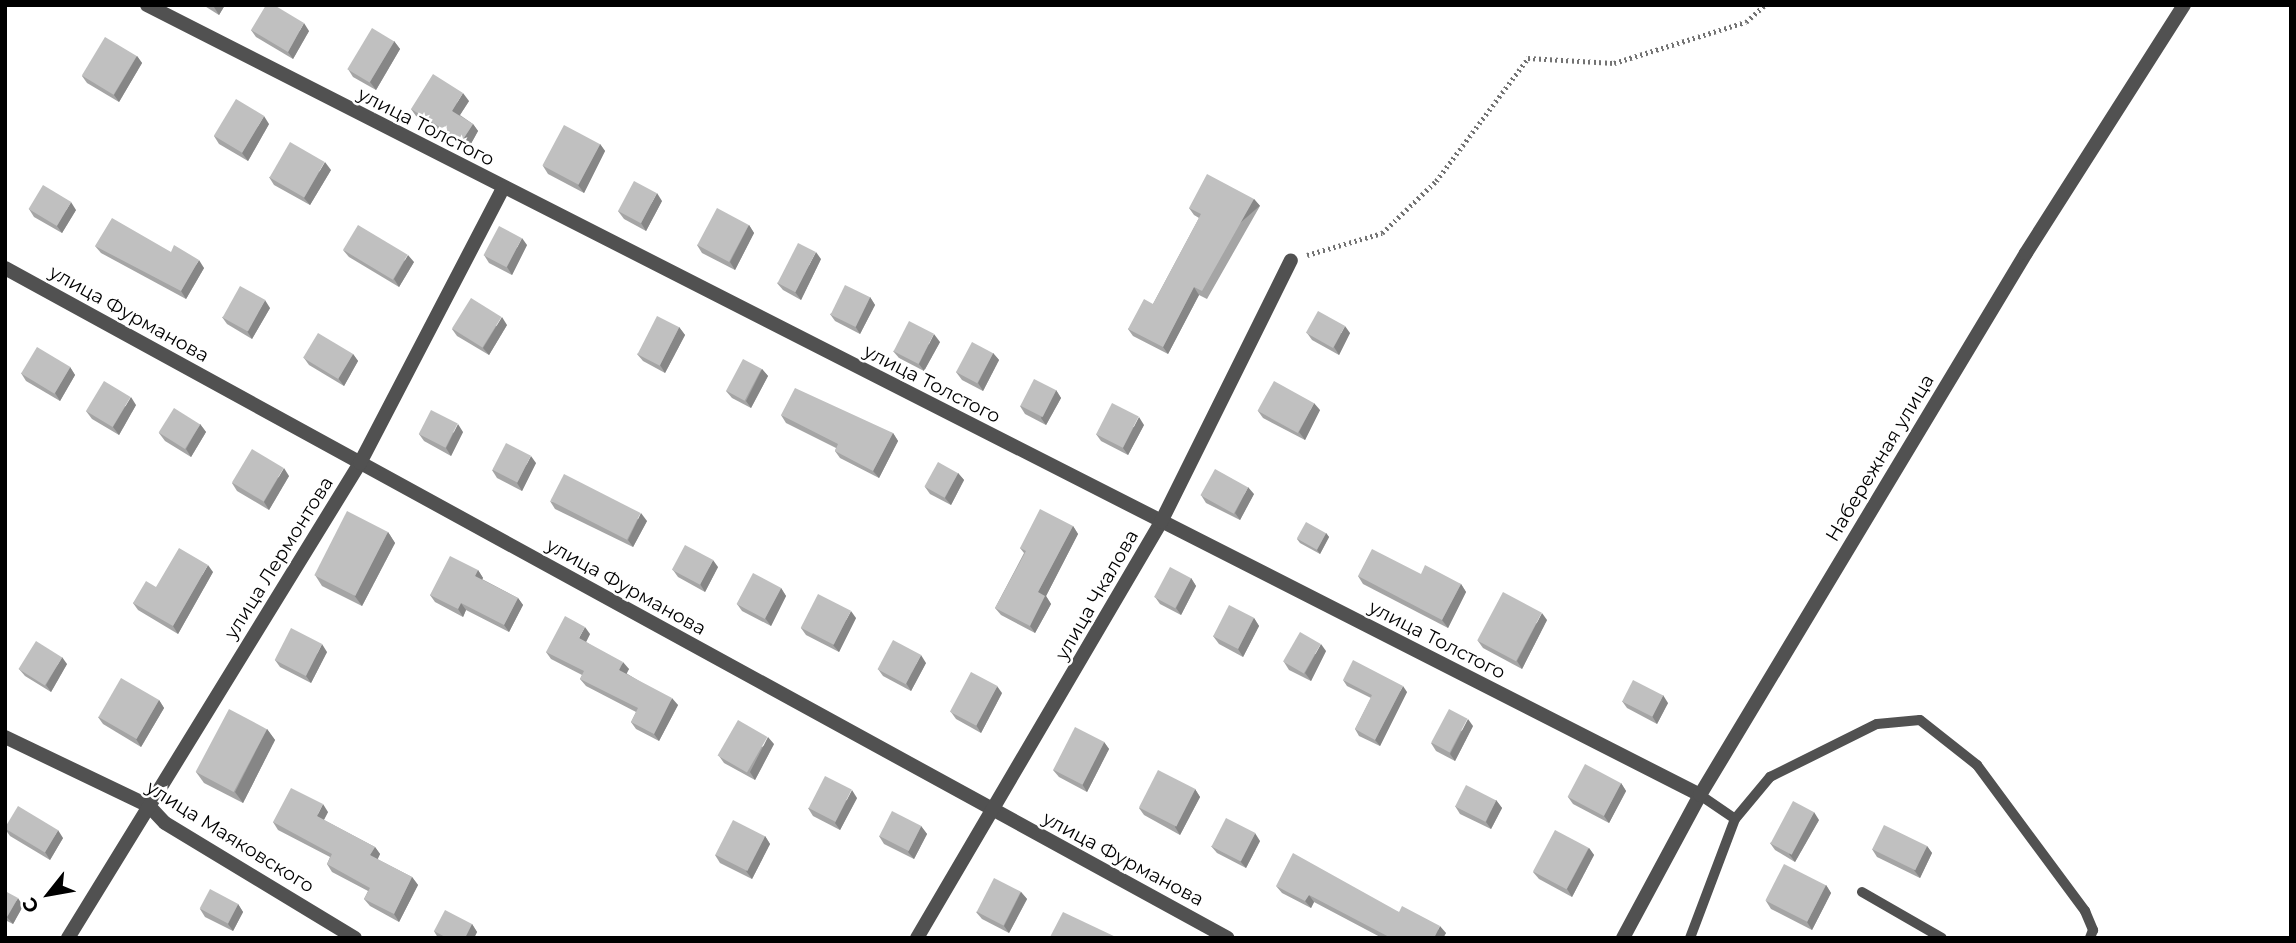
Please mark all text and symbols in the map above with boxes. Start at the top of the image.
street label: улица Толстого [354,83,498,171]
street label: улица Фурманова [45,261,213,367]
street label: улица Толстого [860,340,1004,428]
street label: Набережная улица [1821,370,1939,546]
street label: улица Лермонтова [220,473,338,643]
street label: улица Чкалова [1050,526,1144,664]
street label: улица Фурманова [542,534,710,640]
street label: улица Толстого [1365,596,1509,684]
street label: улица Маяковского [142,776,318,898]
street label: улица Фурманова [1039,807,1207,911]
north arrow [14,859,84,929]
text: С [17,893,44,917]

